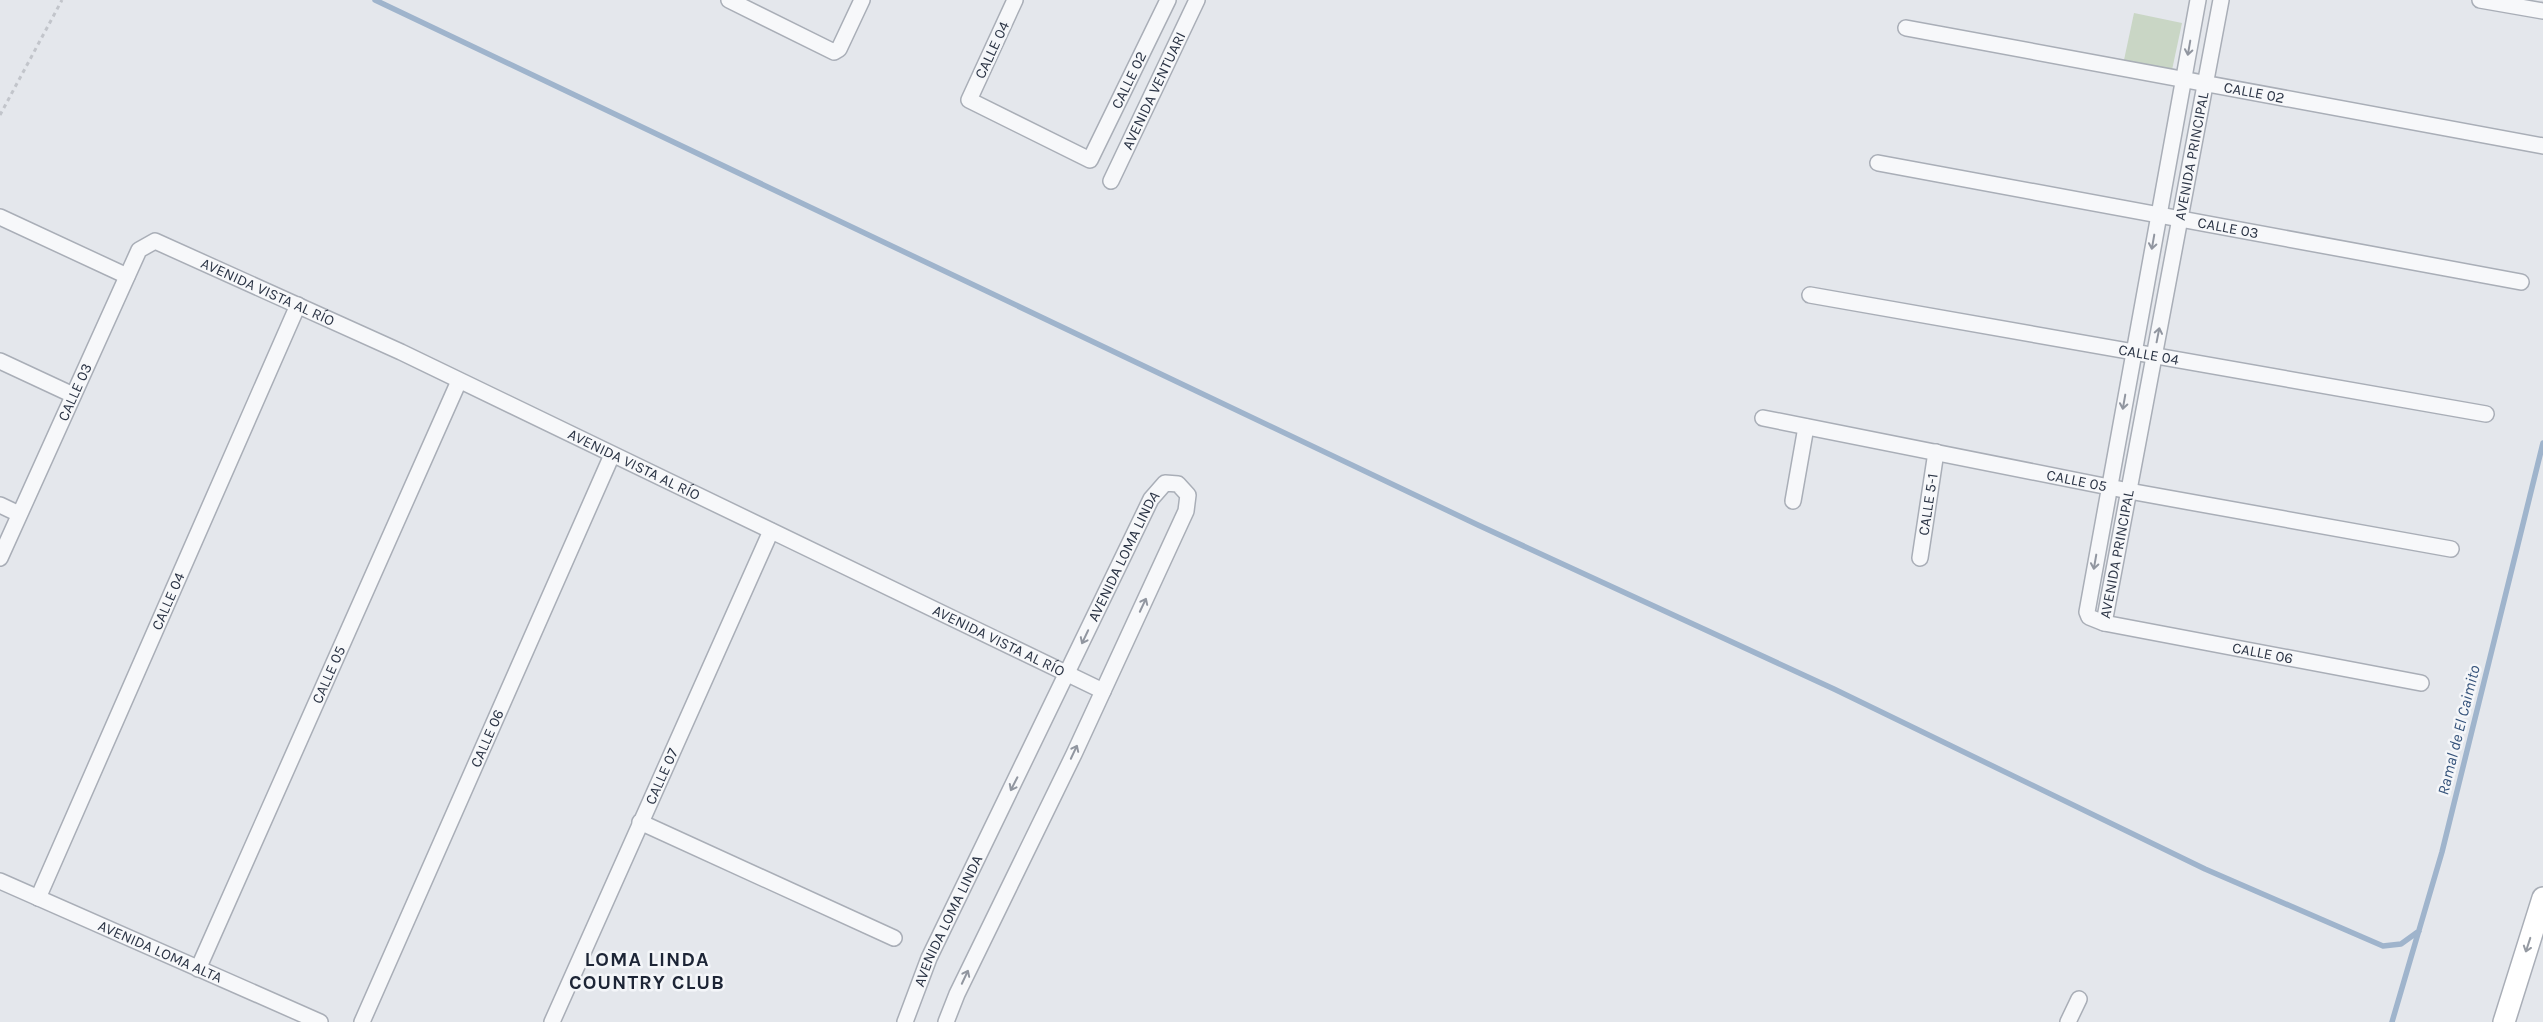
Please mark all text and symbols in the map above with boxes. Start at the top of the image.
street label: CALLE 04 [971,18,1013,82]
street label: AVENIDA VENTUARI [1118,29,1190,152]
one-way arrow [2184,40,2193,56]
street label: CALLE 02 [1107,49,1150,112]
street label: CALLE 02 [2222,78,2286,107]
street label: AVENIDA PRINCIPAL [2171,90,2213,222]
street label: CALLE 03 [2196,213,2260,242]
one-way arrow [2148,234,2158,250]
street label: AVENIDA VISTA AL RÍO [198,254,337,330]
one-way arrow [2154,327,2163,343]
street label: CALLE 04 [2117,340,2181,369]
street label: CALLE 03 [54,360,96,424]
one-way arrow [2119,394,2128,410]
street label: AVENIDA VISTA AL RÍO [565,425,703,504]
street label: CALLE 05 [2045,466,2109,495]
street label: CALLE 5-1 [1914,472,1942,537]
street label: AVENIDA LOMA LINDA [1084,486,1164,624]
street label: AVENIDA PRINCIPAL [2096,488,2138,620]
one-way arrow [2089,553,2099,569]
street label: CALLE 04 [148,569,189,633]
one-way arrow [1138,598,1148,613]
street label: AVENIDA VISTA AL RÍO [930,601,1068,680]
one-way arrow [1079,630,1089,645]
street label: CALLE 06 [2231,638,2294,668]
street label: CALLE 05 [308,643,349,706]
water label: Ramal de El Caimito [2433,663,2484,797]
street label: CALLE 06 [466,707,508,770]
street label: CALLE 07 [641,745,682,807]
one-way arrow [1070,745,1079,760]
one-way arrow [1009,776,1018,791]
street label: AVENIDA LOMA LINDA [910,852,987,989]
street label: AVENIDA LOMA ALTA [95,916,225,987]
one-way arrow [2523,936,2533,952]
district label: LOMA LINDA COUNTRY CLUB [569,948,725,994]
one-way arrow [961,970,970,985]

